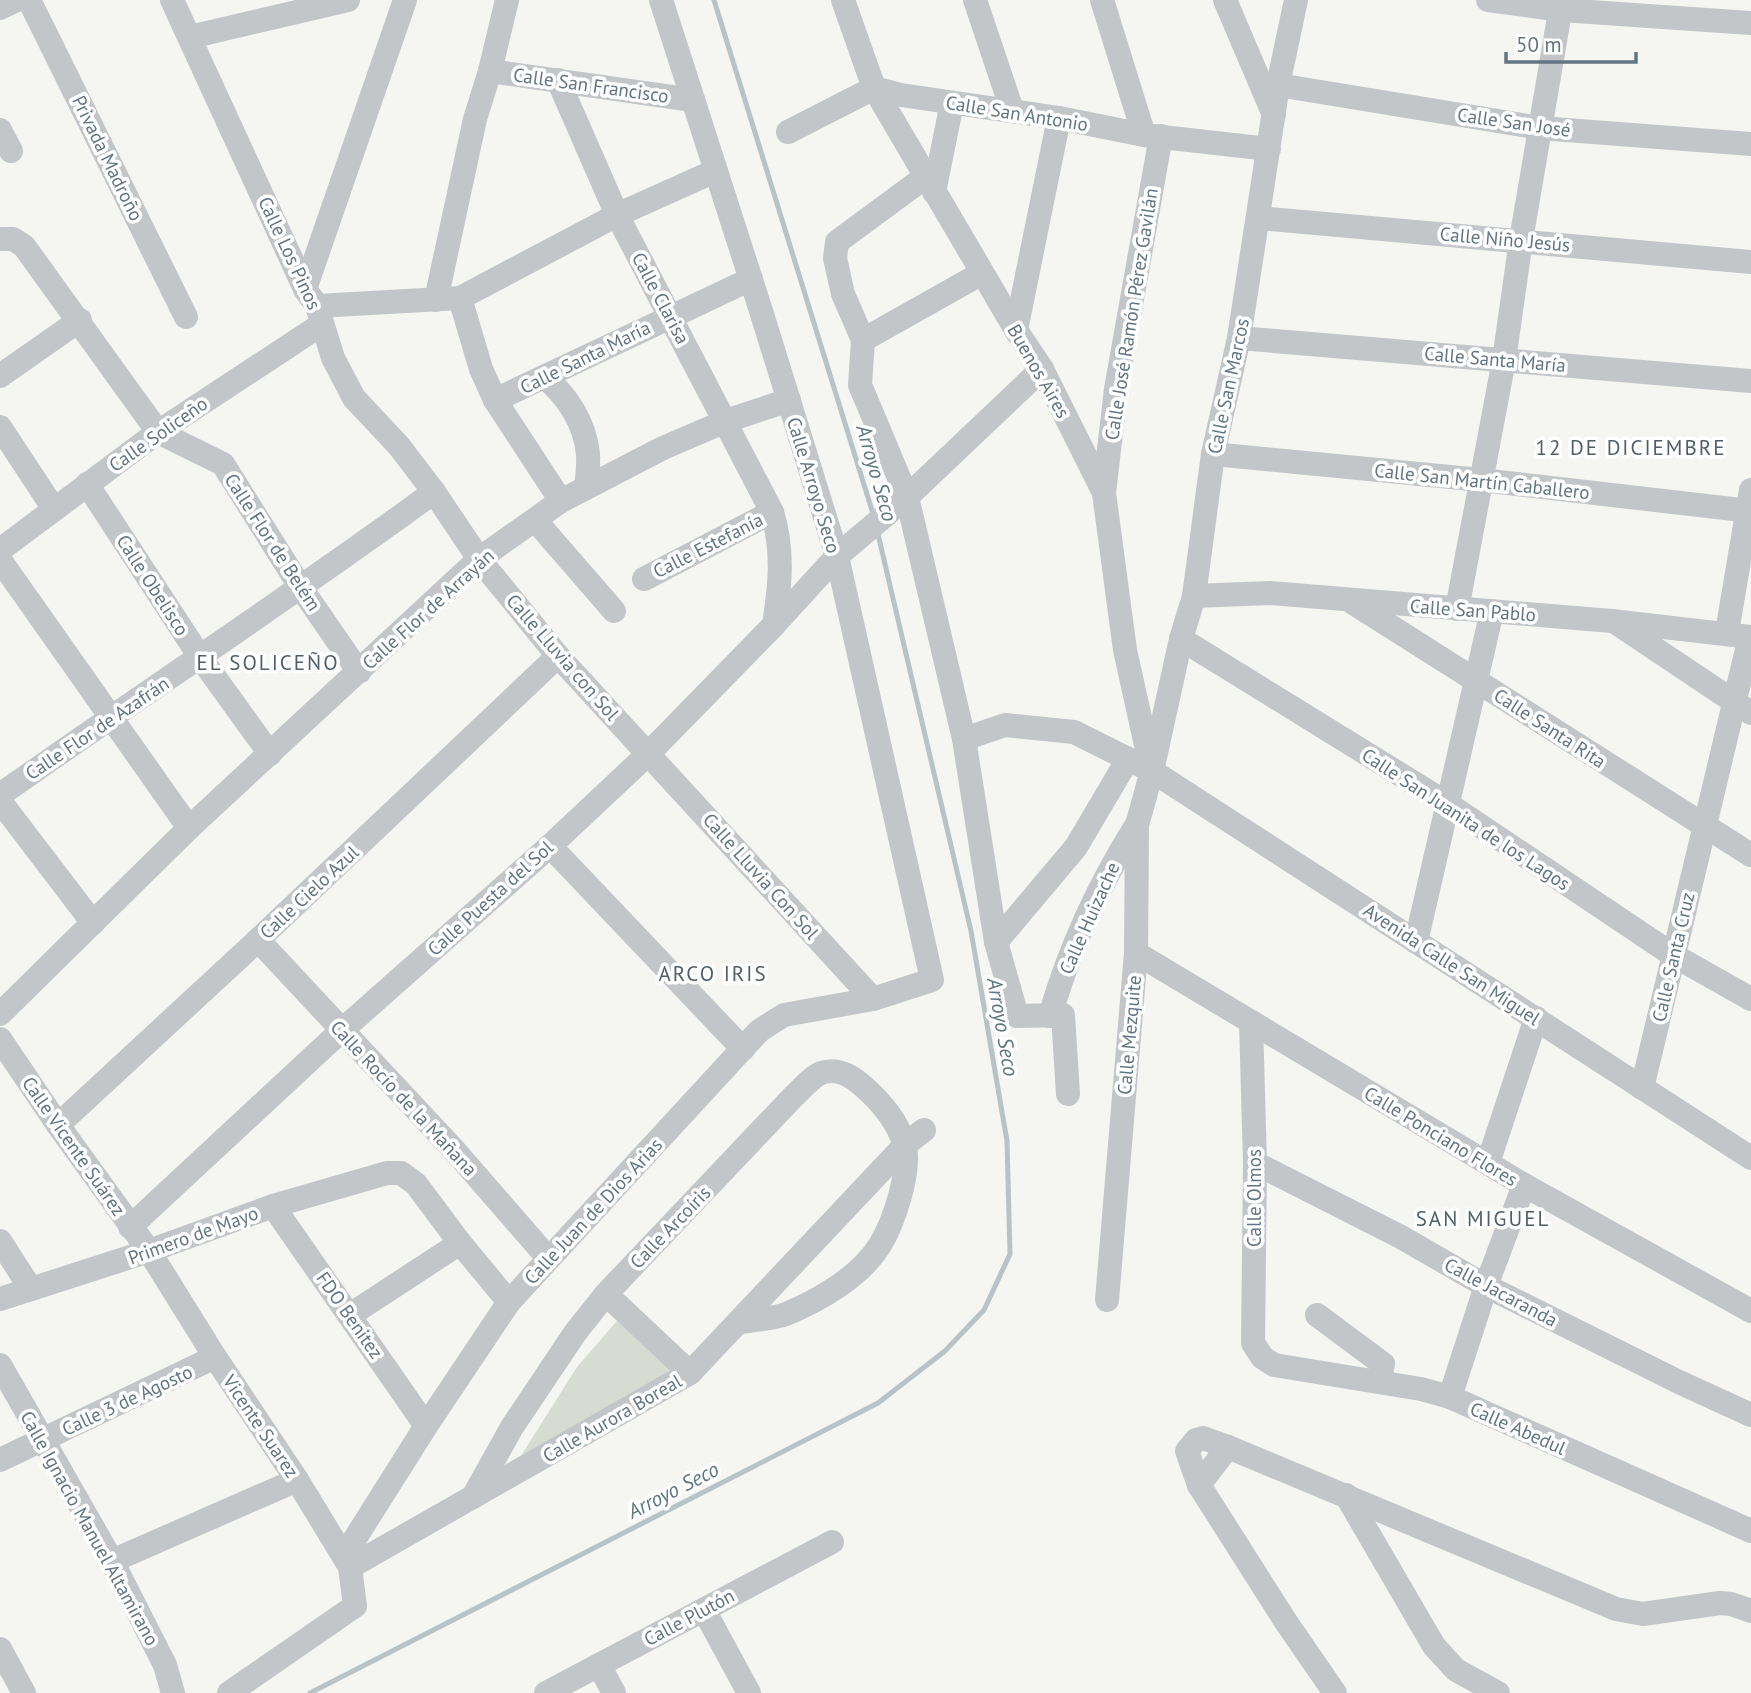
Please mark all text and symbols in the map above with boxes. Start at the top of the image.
scale bar [1506,21,1636,65]
text: 50 m [1516,31,1562,58]
street label: Calle San Francisco [512,62,670,108]
street label: Calle San Antonio [944,90,1090,136]
street label: Privada Madroño [67,91,149,225]
street label: Calle San José [1456,102,1572,142]
street label: Calle José Ramón Pérez Gavilán [1099,186,1163,442]
street label: Calle Los Pinos [253,193,327,313]
street label: Calle Niño Jesús [1439,221,1571,257]
street label: Calle Clarisa [627,248,695,348]
street label: Calle Santa María [516,315,654,399]
street label: Calle San Marcos [1202,316,1254,456]
street label: Buenos Aires [1003,320,1075,422]
street label: Calle Santa María [1423,341,1567,377]
street label: Calle Soliceño [104,391,212,477]
street label: Calle Arroyo Seco [782,414,846,556]
water label: Arroyo Seco [850,421,904,524]
district label: 12 DE DICIEMBRE [1536,434,1726,461]
street label: Calle San Martín Caballero [1373,458,1591,504]
street label: Calle Flor de Belém [220,469,326,615]
street label: Calle Estefanía [649,507,767,583]
street label: Calle Obelisco [111,530,195,640]
street label: Calle Flor de Arrayán [357,543,499,675]
street label: Calle Lluvia con Sol [502,589,625,725]
street label: Calle San Pablo [1409,594,1537,626]
district label: EL SOLICEÑO [196,649,340,676]
street label: Calle Flor de Azafrán [21,671,173,785]
street label: Calle Santa Rita [1489,683,1611,773]
street label: Calle San Juanita de los Lagos [1357,743,1575,895]
street label: Calle Lluvia Con Sol [698,808,824,944]
street label: Calle Puesta del Sol [422,835,558,961]
street label: Calle Cielo Azul [255,840,364,944]
street label: Calle Huizache [1054,858,1124,978]
street label: Calle Santa Cruz [1646,890,1700,1024]
street label: Avenida Calle San Miguel [1359,898,1545,1030]
district label: ARCO IRIS [658,960,768,987]
street label: Calle Mezquite [1112,974,1146,1096]
water label: Arroyo Seco [981,975,1025,1078]
street label: Calle Rocío de la Mañana [326,1015,482,1181]
street label: Calle Vicente Suárez [17,1072,131,1220]
street label: Calle Ponciano Flores [1360,1081,1522,1191]
street label: Calle Juan de Dios Arias [519,1133,667,1289]
street label: Calle Olmos [1242,1149,1266,1247]
street label: Calle Arcoíris [625,1181,715,1273]
street label: Primero de Mayo [125,1200,261,1270]
district label: SAN MIGUEL [1416,1205,1550,1232]
street label: Calle Jacaranda [1440,1252,1562,1332]
street label: FDO Benitez [311,1267,389,1363]
street label: Calle 3 de Agosto [58,1359,196,1441]
street label: Calle Aurora Boreal [538,1368,686,1468]
street label: Vicente Suarez [217,1369,304,1482]
street label: Calle Abedul [1466,1396,1570,1460]
street label: Calle Ignacio Manuel Altamirano [15,1407,165,1649]
water label: Arroyo Seco [622,1455,723,1525]
street label: Calle Plutón [640,1583,738,1651]

